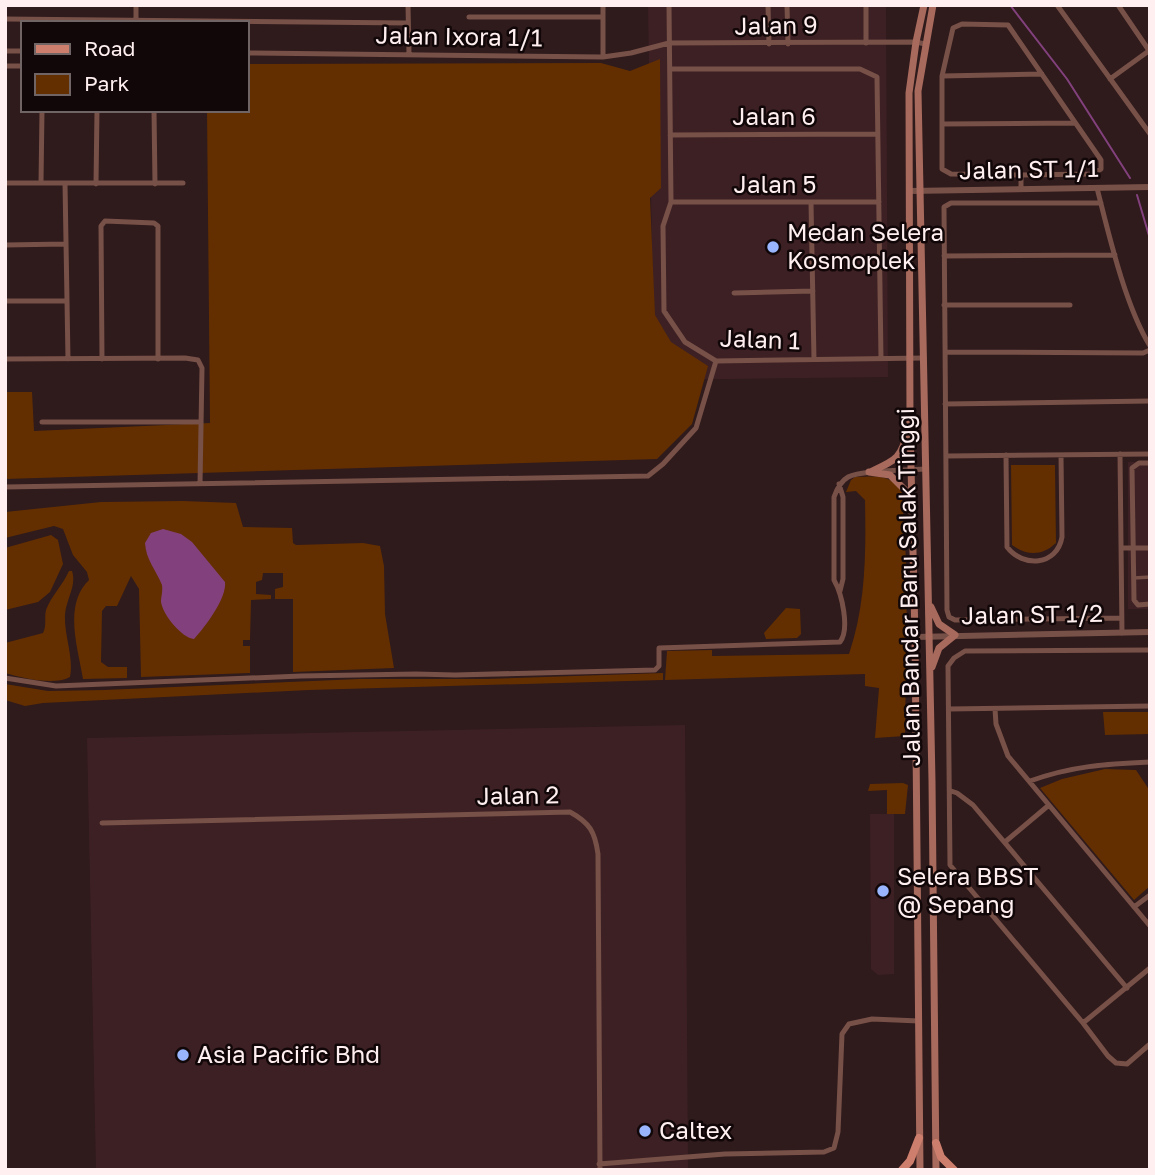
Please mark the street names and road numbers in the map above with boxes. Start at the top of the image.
street label: Jalan 9 [734,9,818,40]
street label: Jalan Ixora 1/1 [375,20,543,51]
street label: Jalan 6 [732,101,816,130]
street label: Jalan ST 1/1 [959,153,1099,184]
street label: Jalan 5 [734,169,816,198]
street label: Jalan 1 [719,323,801,354]
street label: Jalan Bandar Baru Salak Tinggi [890,408,925,766]
street label: Jalan ST 1/2 [961,598,1103,629]
street label: Jalan 2 [476,779,560,810]

